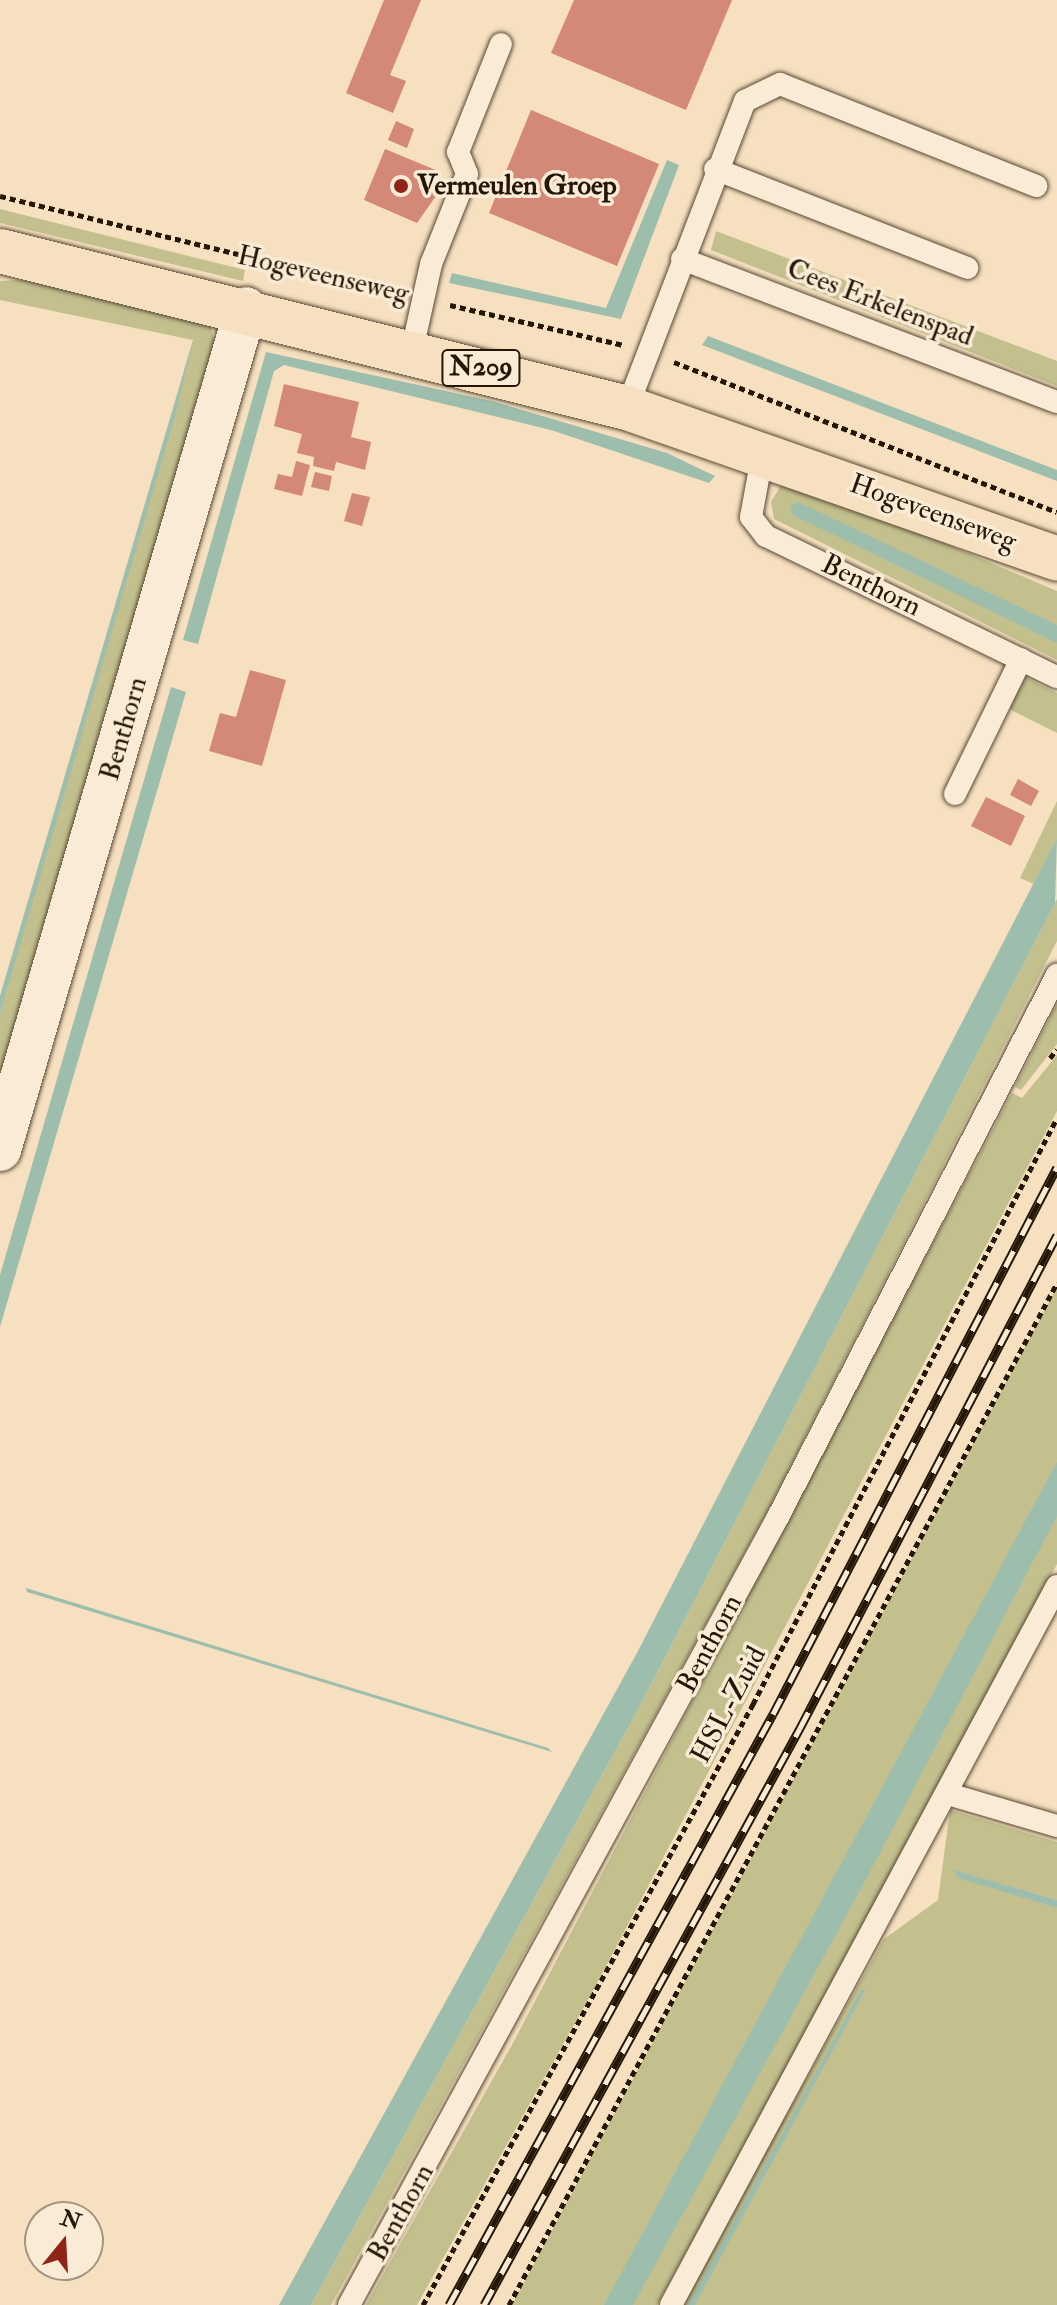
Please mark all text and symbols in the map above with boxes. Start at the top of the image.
place label: Vermeulen Groep [417,169,617,203]
marker: Vermeulen Groep [392,177,410,195]
street label: Hogeveenseweg [234,239,412,311]
street label: Cees Erkelenspad [782,252,978,354]
road number: N209 [441,346,521,390]
street label: Hogeveenseweg [845,467,1021,559]
street label: Benthorn [816,548,926,624]
street label: Benthorn [93,673,155,785]
street label: Benthorn [670,1589,750,1699]
street label: HSL-Zuid [684,1641,774,1769]
street label: Benthorn [361,2158,441,2268]
north arrow [24,2201,104,2281]
text: N [57,2204,84,2236]

